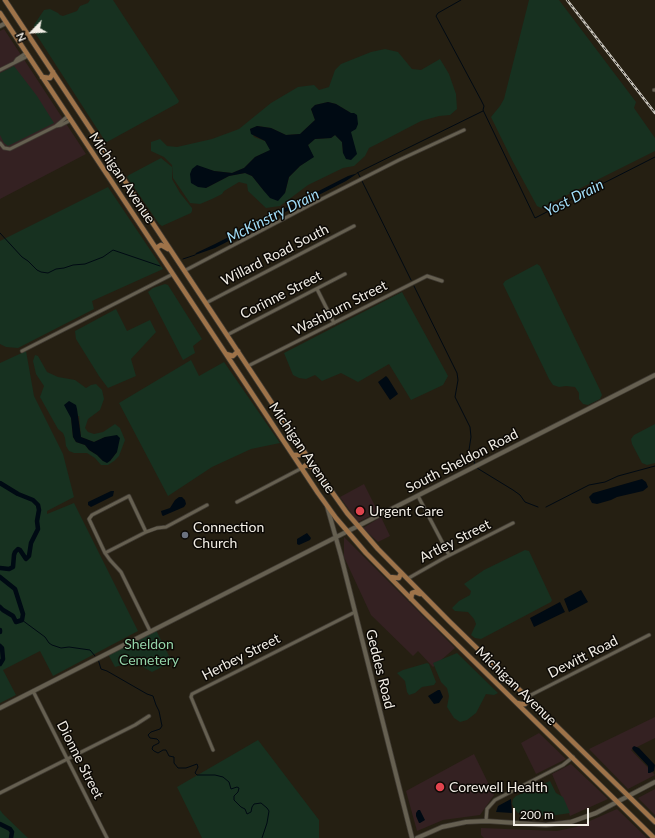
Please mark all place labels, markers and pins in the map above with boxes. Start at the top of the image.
place label: Urgent Care [369,503,443,519]
marker: Urgent Care [354,505,366,517]
place label: Connection Church [193,519,264,552]
marker: Connection Church [180,530,190,540]
place label: Corewell Health [449,779,548,795]
marker: Corewell Health [434,781,446,793]

